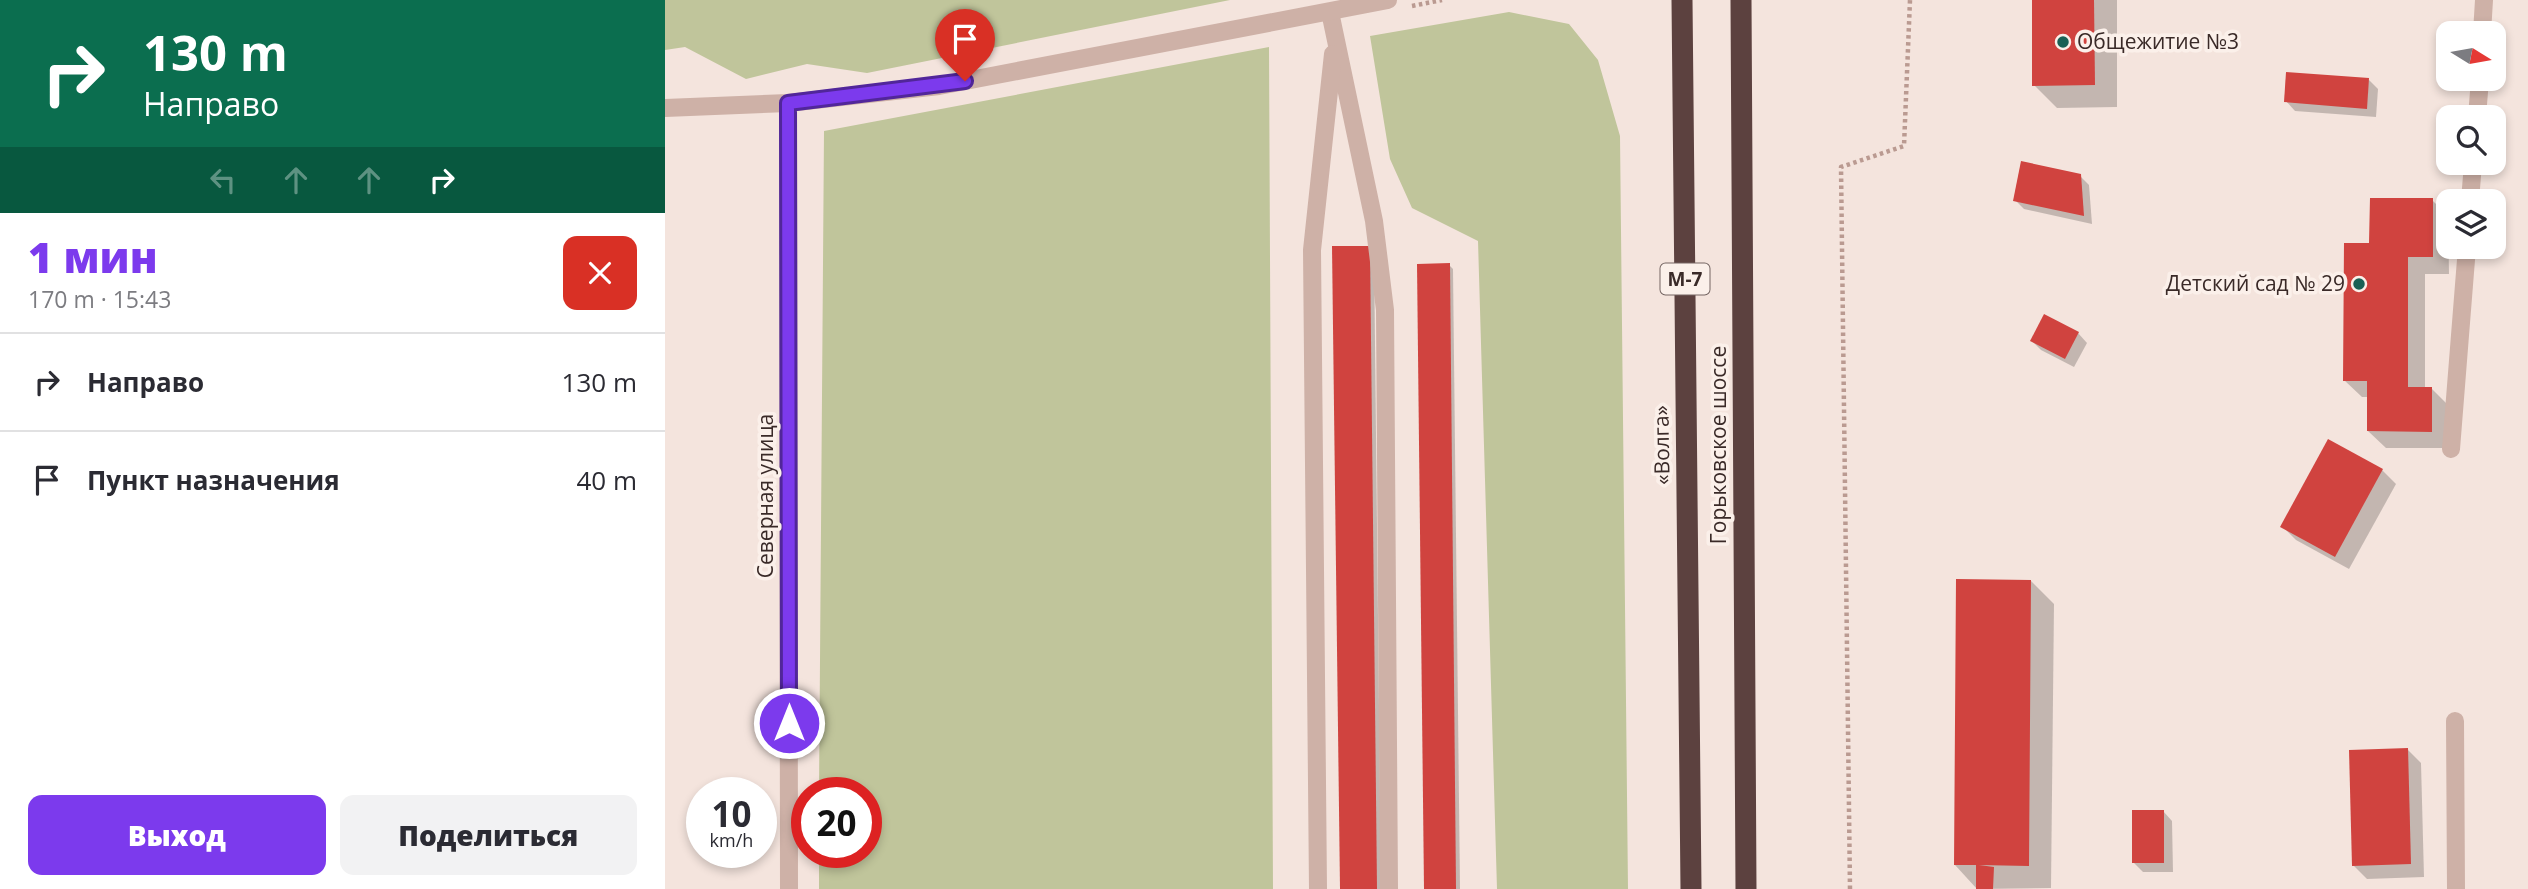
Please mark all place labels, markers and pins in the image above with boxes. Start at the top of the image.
pin [935,9,995,81]
place label: Общежитие №3 [2077,27,2239,55]
marker: Общежитие №3 [2055,34,2071,50]
place label: Детский сад № 29 [2166,269,2345,297]
marker: Детский сад № 29 [2351,276,2367,292]

